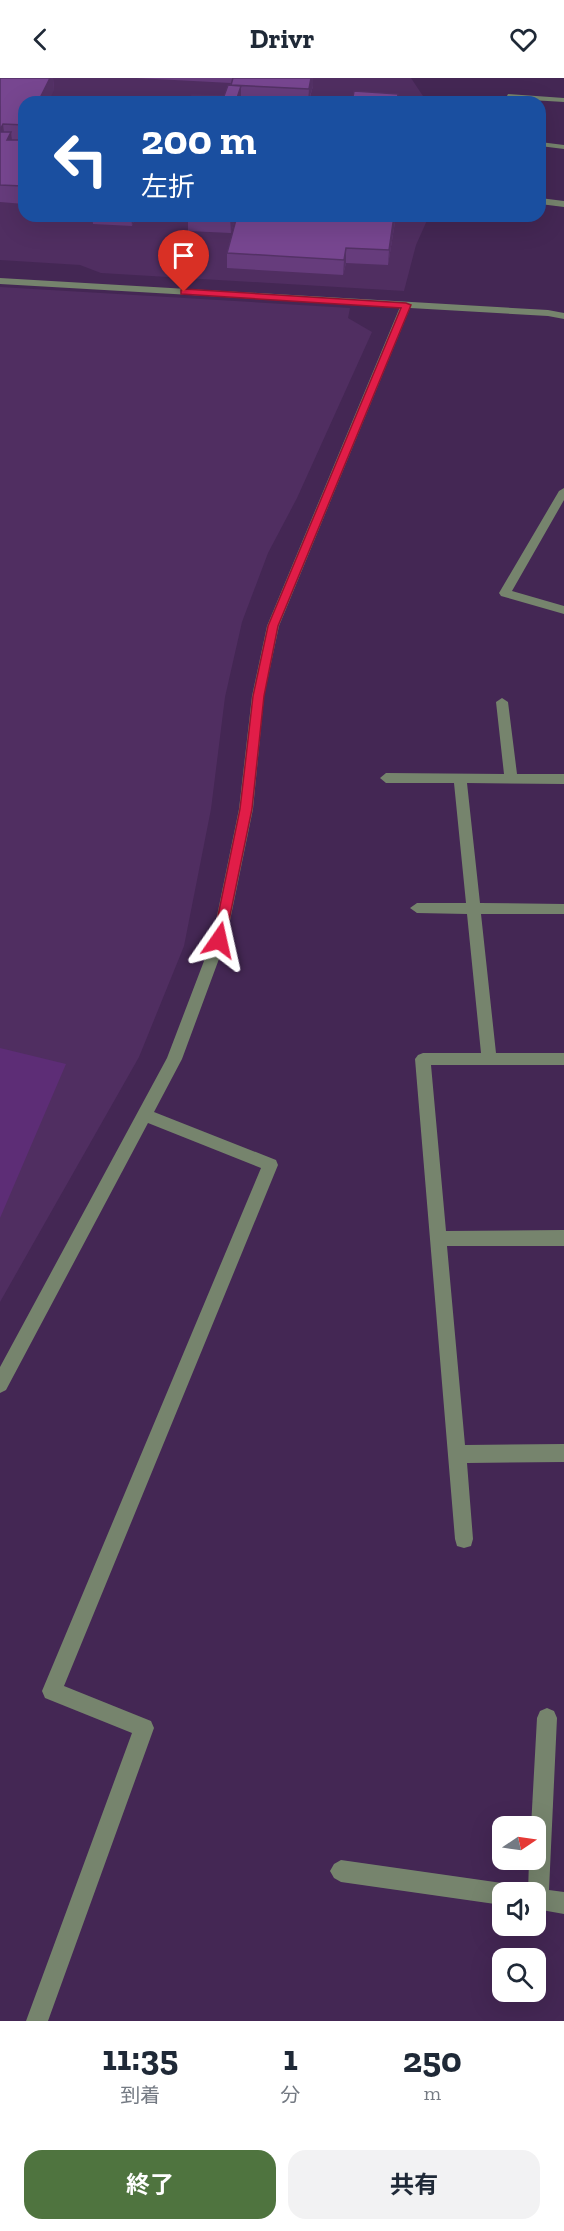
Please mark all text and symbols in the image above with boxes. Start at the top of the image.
icon: back [24,23,57,56]
text: Drivr [250,23,314,55]
icon: heart [507,23,540,56]
text: 200 m [141,114,257,165]
icon: left [42,120,120,198]
text: 左折 [141,171,195,203]
pin [158,230,209,292]
icon: arrive [167,239,200,272]
position arrow [187,908,251,972]
north arrow [492,1816,546,1870]
map controls [492,1816,546,2002]
button: sound [492,1882,546,1936]
button: search [492,1948,546,2002]
text: 11:35 [102,2036,178,2079]
text: 1 [283,2036,298,2079]
text: 250 [403,2038,462,2081]
text: m [424,2081,441,2105]
text: 到着 [120,2083,160,2107]
text: 分 [281,2083,301,2107]
button: 終了 [24,2150,276,2219]
button: 共有 [288,2150,540,2219]

